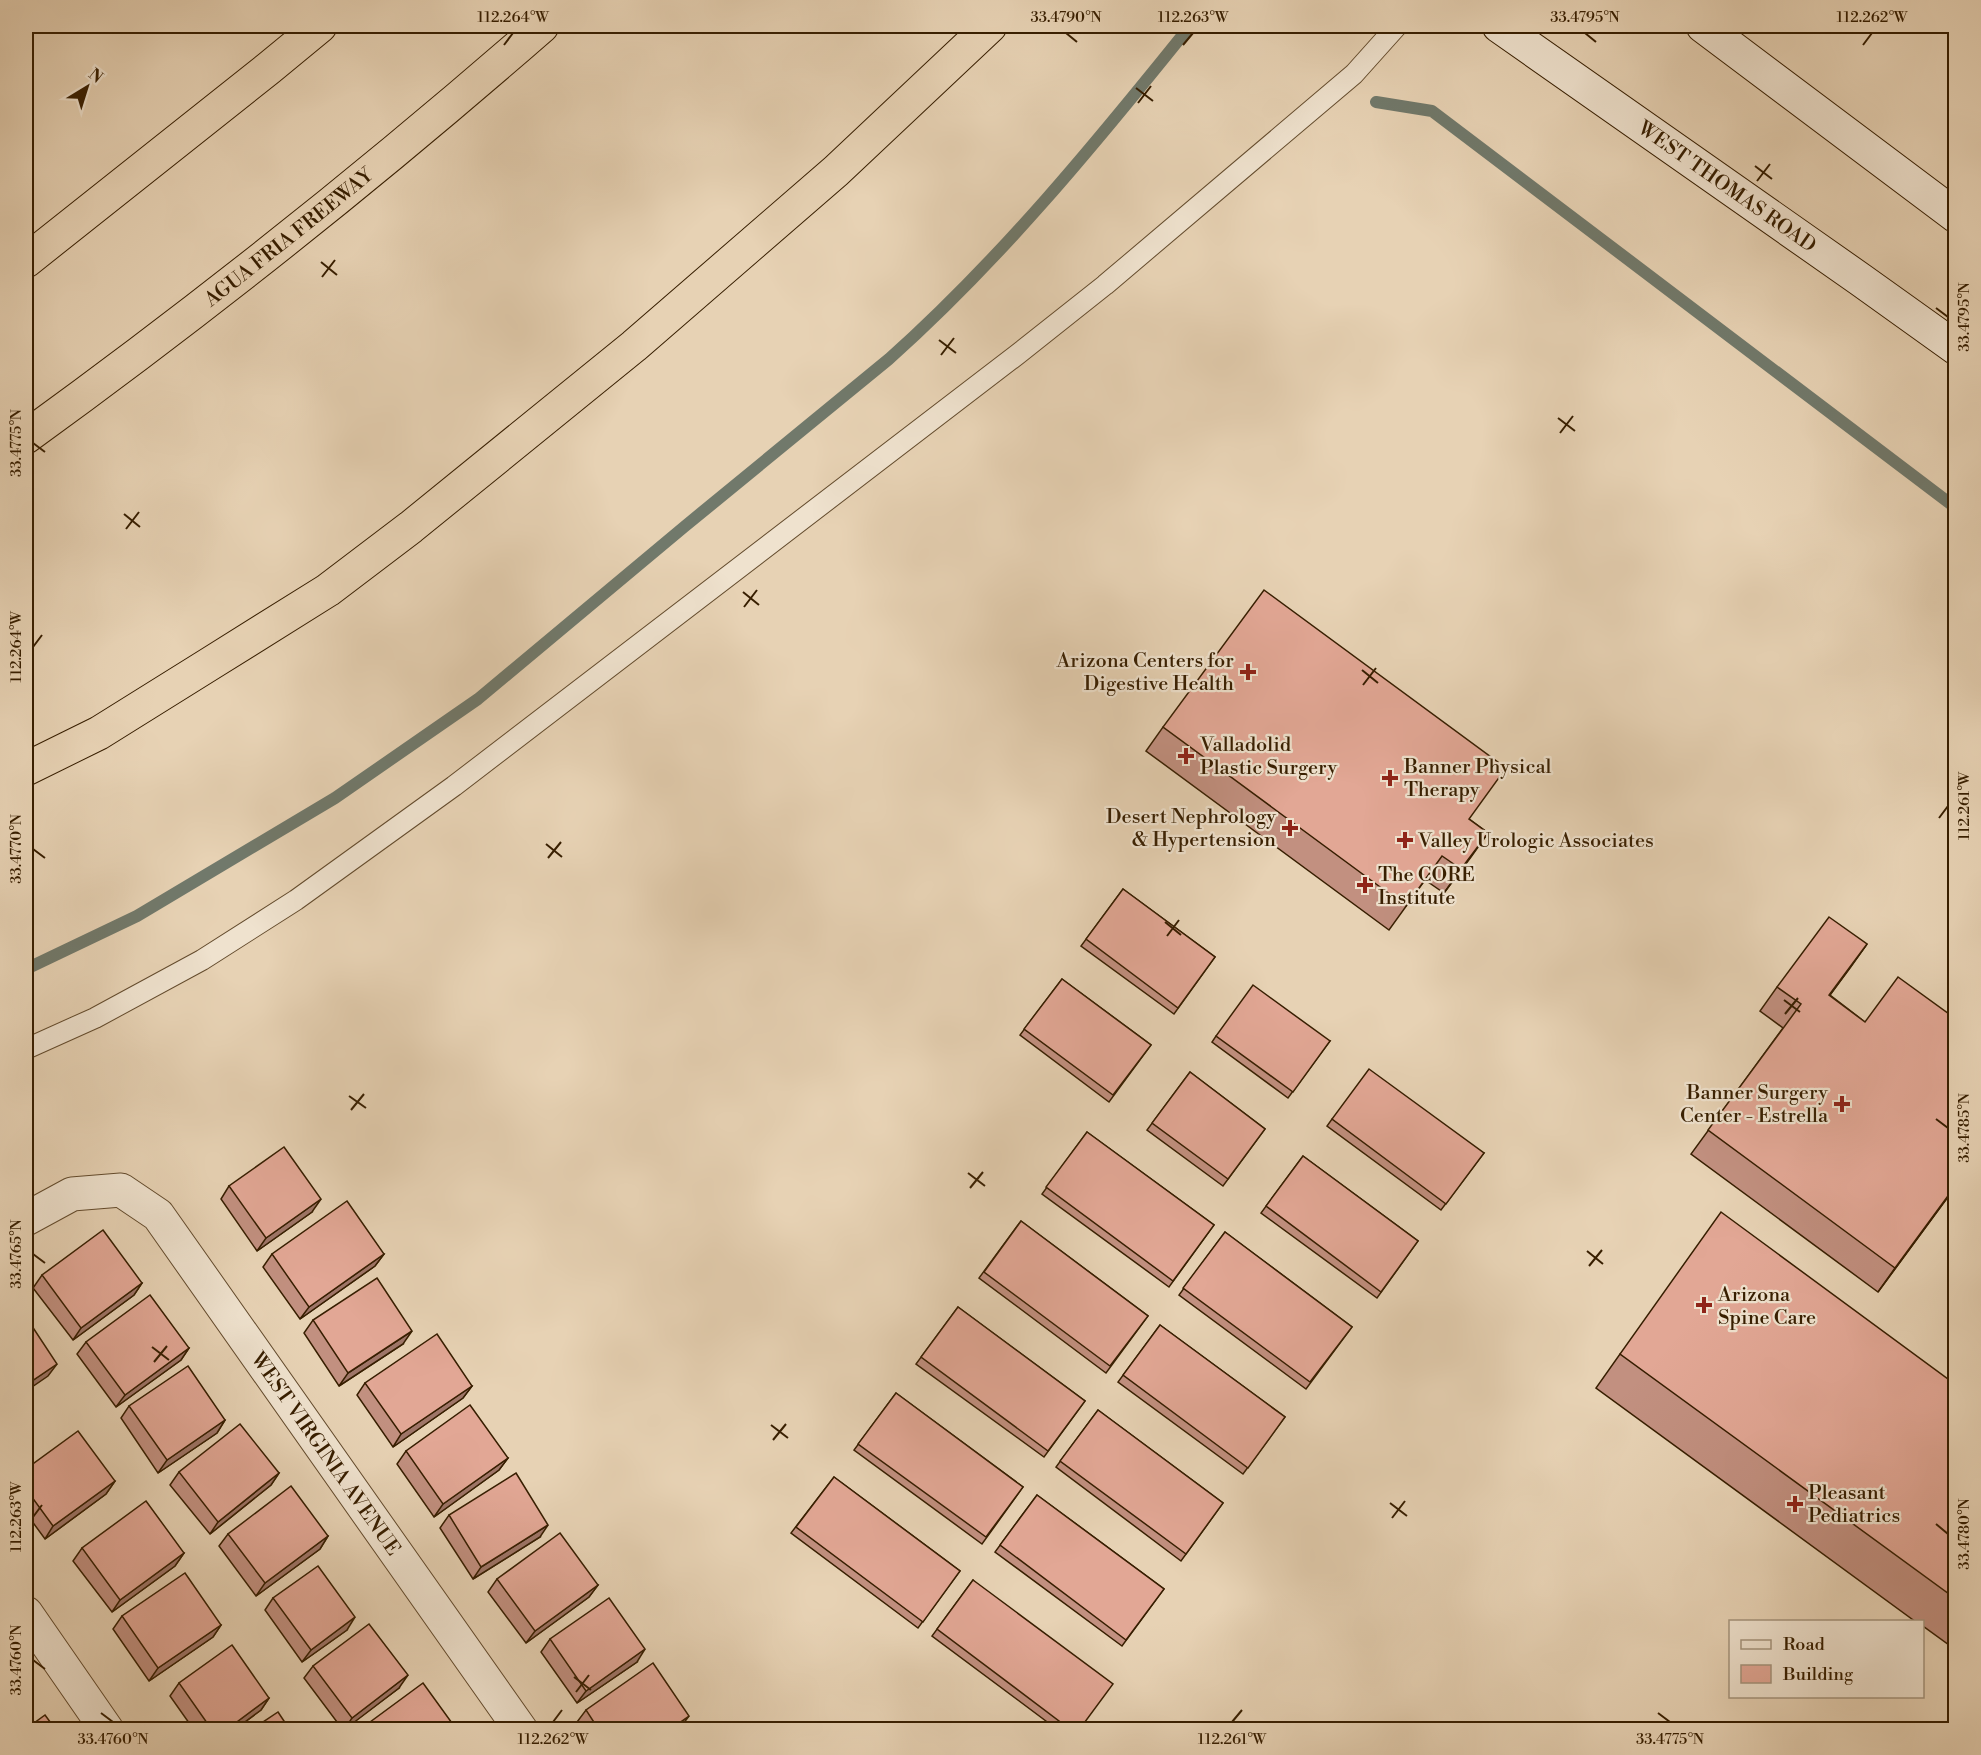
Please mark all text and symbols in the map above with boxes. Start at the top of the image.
text: 112.264°W [477,8,549,27]
text: 33.4790°N [1030,8,1102,27]
text: 112.263°W [1158,8,1229,27]
text: 33.4795°N [1550,8,1620,27]
text: 112.262°W [1837,8,1908,27]
north arrow [57,57,117,117]
text: N [84,64,107,88]
street label: WEST THOMAS ROAD [1632,116,1820,259]
street label: AGUA FRIA FREEWAY [199,163,379,313]
text: 33.4795°N [1955,282,1974,352]
text: 33.4775°N [7,409,26,477]
text: 112.264°W [7,611,26,683]
place label: Arizona Centers for Digestive Health [1056,649,1234,697]
marker: Arizona Centers for Digestive Health [1239,663,1257,681]
place label: Valladolid Plastic Surgery [1199,733,1337,781]
marker: Valladolid Plastic Surgery [1177,747,1195,765]
place label: Banner Physical Therapy [1403,755,1552,803]
marker: Banner Physical Therapy [1381,769,1399,787]
text: 112.261°W [1955,771,1974,840]
place label: Desert Nephrology & Hypertension [1106,805,1276,853]
text: 33.4770°N [7,814,26,884]
marker: Desert Nephrology & Hypertension [1281,819,1299,837]
place label: Valley Urologic Associates [1417,829,1654,854]
marker: Valley Urologic Associates [1396,831,1414,849]
place label: The CORE Institute [1378,863,1475,911]
marker: The CORE Institute [1356,876,1374,894]
place label: Banner Surgery Center - Estrella [1680,1081,1829,1129]
text: 33.4785°N [1955,1093,1974,1163]
marker: Banner Surgery Center - Estrella [1833,1095,1851,1113]
text: 33.4765°N [7,1219,26,1289]
place label: Arizona Spine Care [1717,1283,1816,1331]
marker: Arizona Spine Care [1695,1296,1713,1314]
street label: WEST VIRGINIA AVENUE [244,1347,405,1561]
text: 112.263°W [7,1481,26,1552]
place label: Pleasant Pediatrics [1808,1481,1900,1529]
marker: Pleasant Pediatrics [1786,1495,1804,1513]
text: 33.4780°N [1955,1498,1974,1570]
legend [1729,1620,1924,1698]
text: 33.4760°N [7,1625,26,1696]
text: Road [1783,1633,1826,1656]
text: Building [1782,1663,1854,1686]
text: 33.4760°N [78,1730,149,1749]
text: 112.262°W [518,1730,589,1749]
text: 112.261°W [1198,1730,1267,1749]
text: 33.4775°N [1636,1730,1704,1749]

